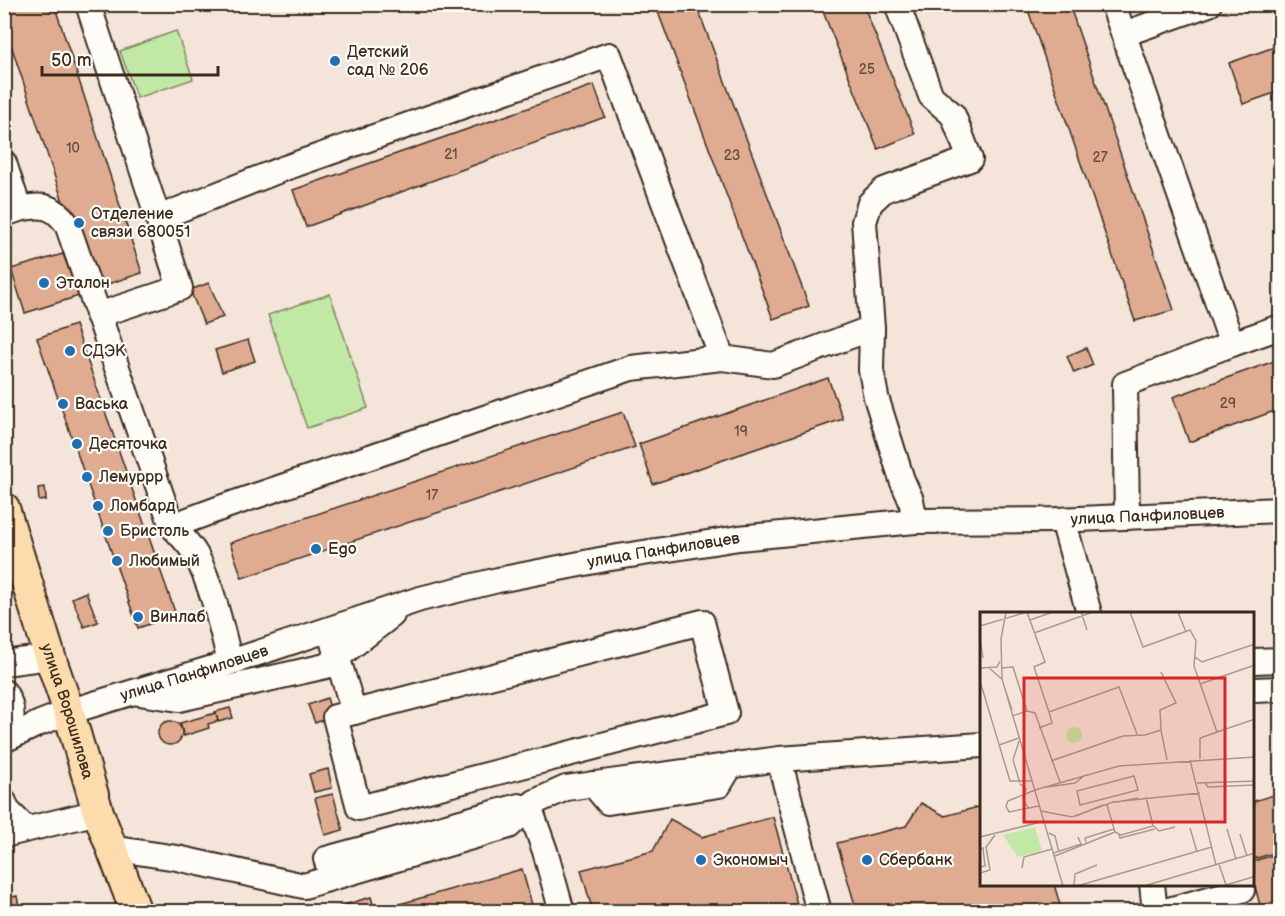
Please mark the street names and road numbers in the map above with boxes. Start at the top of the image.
street label: улица Панфиловцев [1070,503,1226,529]
street label: улица Панфиловцев [586,528,742,572]
street label: улица Ворошилова [37,641,98,782]
street label: улица Панфиловцев [118,641,271,705]

